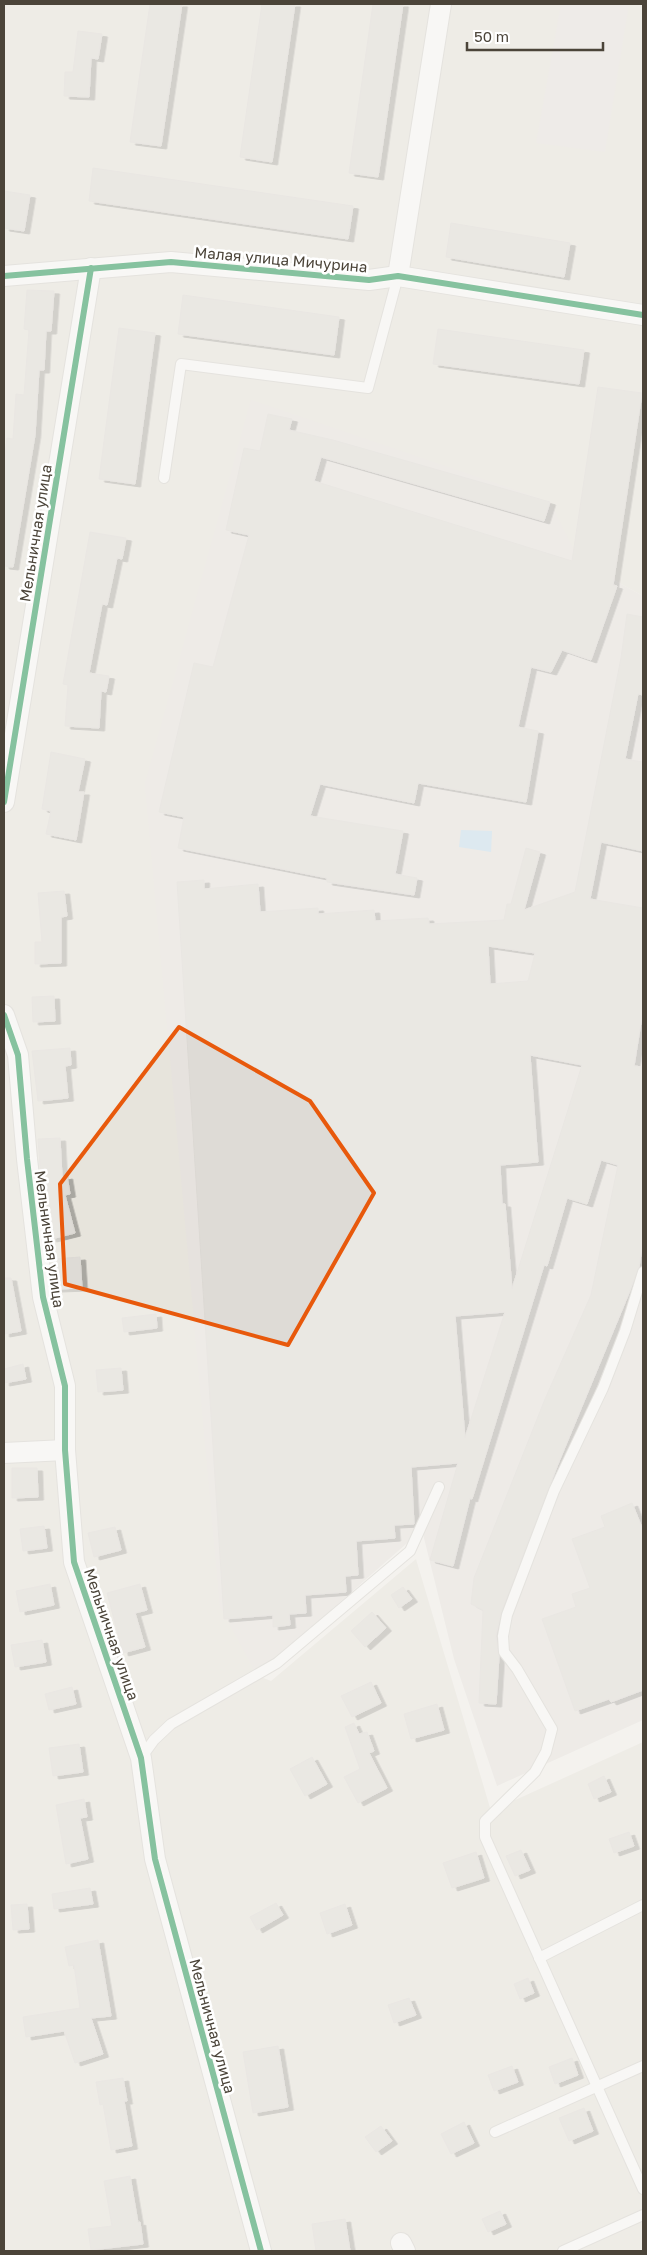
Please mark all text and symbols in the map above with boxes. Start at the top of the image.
scale bar [467,20,603,52]
text: 50 m [474,27,509,45]
street label: Малая улица Мичурина [194,242,368,276]
street label: Мельничная улица [15,463,55,603]
street label: Мельничная улица [31,1169,69,1309]
street label: Мельничная улица [81,1566,143,1702]
street label: Мельничная улица [186,1957,240,2095]

